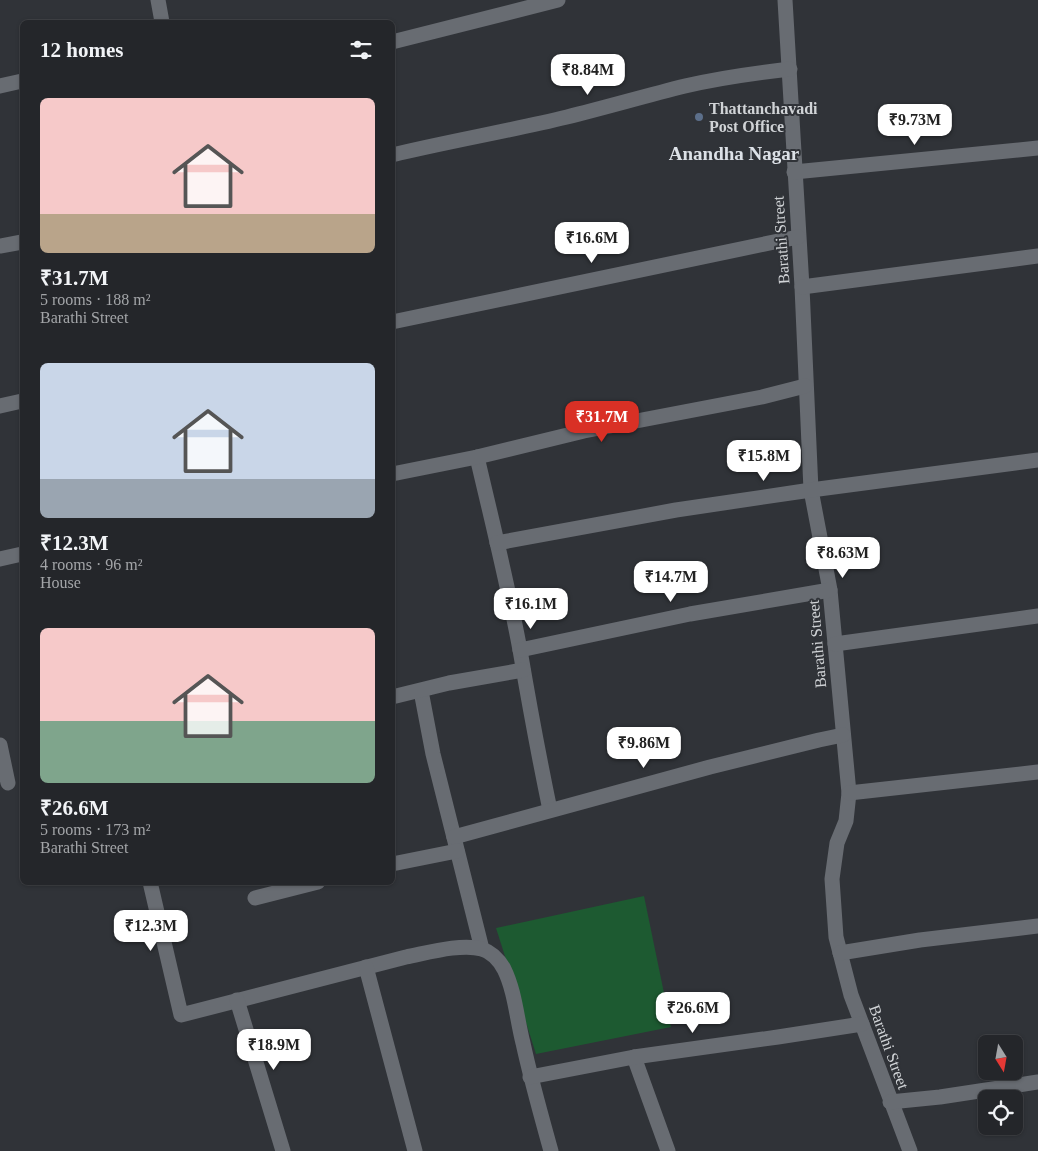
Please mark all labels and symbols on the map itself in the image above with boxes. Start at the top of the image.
pin: ₹8.84M [547,54,629,96]
place label: Thattanchavadi Post Office [709,100,818,135]
pin: ₹9.73M [874,104,956,146]
marker: Thattanchavadi Post Office [693,111,705,123]
district label: Anandha Nagar [669,143,800,164]
street label: Barathi Street [769,195,793,285]
pin: ₹16.6M [551,222,633,264]
pin: ₹31.7M [561,400,643,443]
pin: ₹15.8M [723,440,805,482]
pin: ₹8.63M [802,536,884,579]
pin: ₹14.7M [630,560,712,603]
pin: ₹16.1M [490,588,572,630]
street label: Barathi Street [805,599,829,689]
pin: ₹9.86M [603,726,685,769]
pin: ₹12.3M [110,910,192,952]
pin: ₹26.6M [652,992,734,1034]
street label: Barathi Street [866,1003,912,1092]
pin: ₹18.9M [233,1028,315,1071]
north arrow [978,1035,1022,1080]

